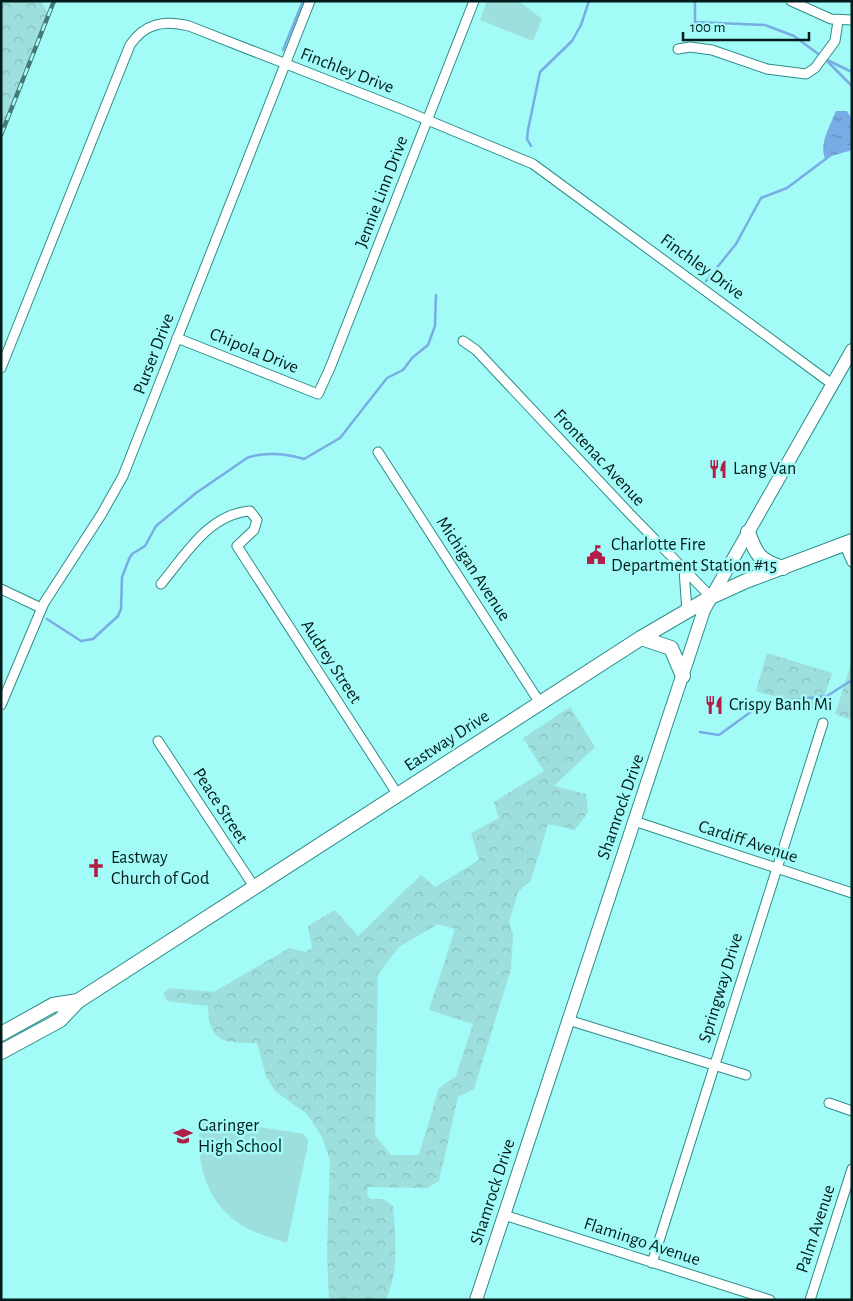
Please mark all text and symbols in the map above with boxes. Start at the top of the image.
scale bar [683,10,809,42]
text: 100 m [690,20,725,35]
street label: Finchley Drive [298,45,396,97]
street label: Jennie Linn Drive [352,134,412,250]
street label: Finchley Drive [657,231,747,303]
street label: Purser Drive [130,311,178,397]
street label: Chipola Drive [207,325,301,377]
street label: Frontenac Avenue [550,406,648,510]
restaurant icon: Lang Van [707,458,729,480]
place label: Lang Van [733,460,796,478]
street label: Michigan Avenue [433,514,513,624]
place label: Charlotte Fire Department Station #15 [611,536,777,575]
public building icon: Charlotte Fire Department Station #15 [585,544,607,566]
street label: Audrey Street [297,617,365,707]
restaurant icon: Crispy Banh Mi [703,694,725,716]
place label: Crispy Banh Mi [729,696,832,714]
street label: Eastway Drive [401,707,493,775]
street label: Shamrock Drive [595,752,647,862]
street label: Peace Street [189,765,251,847]
street label: Cardiff Avenue [696,817,800,867]
place label: Eastway Church of God [111,849,209,888]
church icon: Eastway Church of God [85,857,107,879]
street label: Springway Drive [696,931,746,1045]
place label: Garinger High School [198,1117,282,1156]
school or university icon: Garinger High School [172,1125,194,1147]
street label: Shamrock Drive [467,1137,519,1247]
street label: Palm Avenue [793,1183,839,1275]
street label: Flamingo Avenue [581,1215,703,1269]

